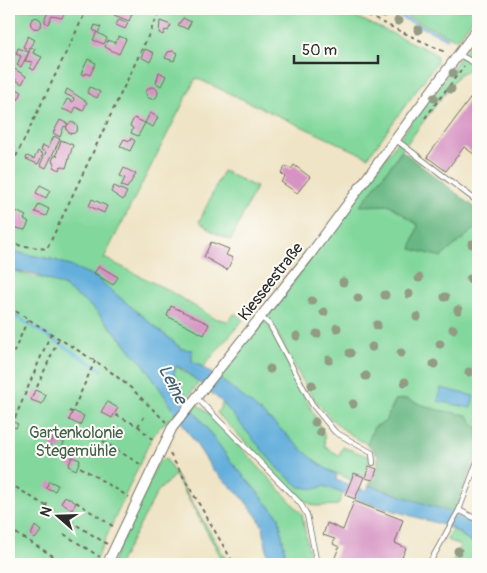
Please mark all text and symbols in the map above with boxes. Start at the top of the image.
scale bar [294,32,378,64]
text: 50 m [302,41,337,60]
street label: Kiesseestraße [234,238,308,325]
water label: Leine [153,361,193,410]
park label: Gartenkolonie Stegemühle [29,423,123,461]
north arrow [32,490,82,540]
text: N [37,504,56,519]

